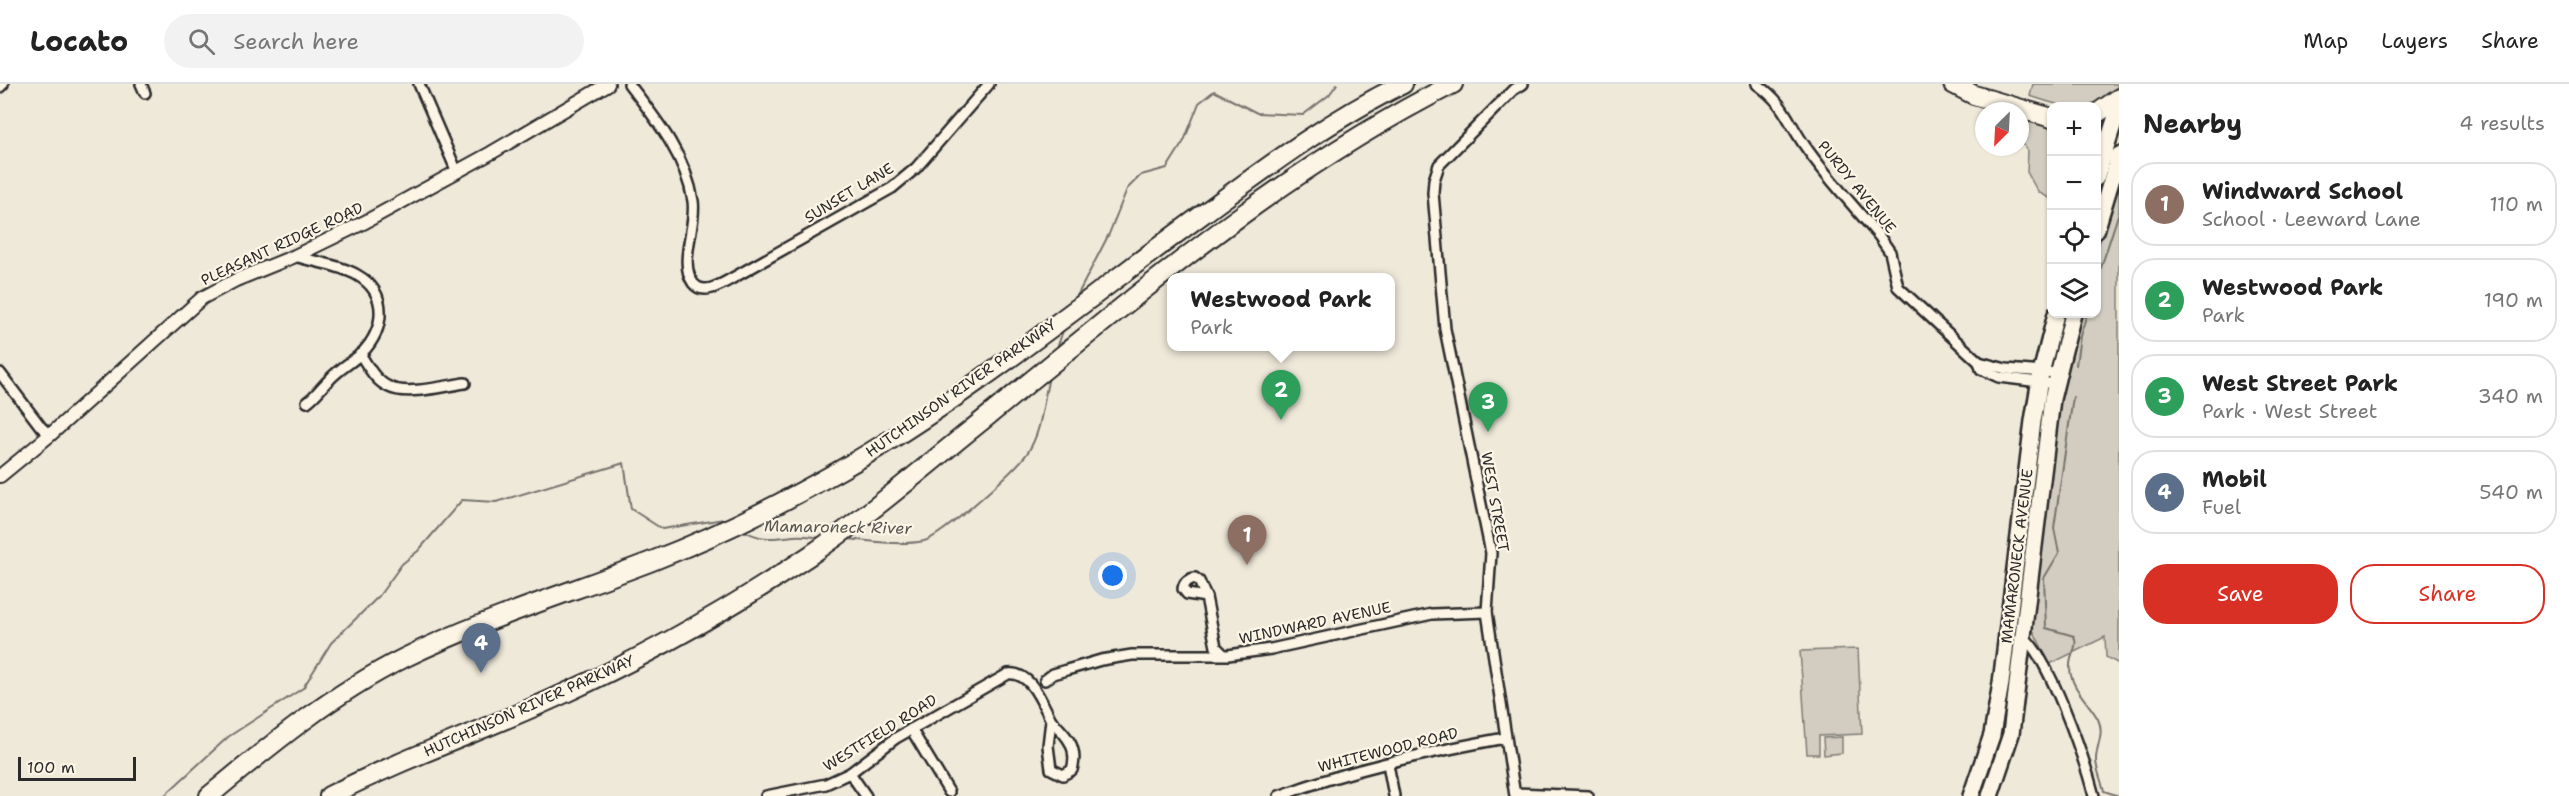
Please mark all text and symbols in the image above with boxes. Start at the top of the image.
search box [164,14,584,68]
text: Locato [30,22,128,60]
icon: search [185,25,218,58]
text: Search here [233,27,359,56]
text: Map [2303,27,2348,55]
text: Layers [2381,27,2448,55]
text: Share [2481,27,2539,55]
north arrow [1975,102,2029,156]
map controls [2047,102,2101,318]
button: + [2047,102,2101,156]
text: Nearby [2143,106,2242,141]
text: 4 results [2459,110,2545,136]
street label: PURDY AVENUE [1813,136,1901,238]
button: − [2047,156,2101,210]
street label: SUNSET LANE [801,158,897,228]
text: Windward School [2202,177,2403,206]
text: 1 [2160,191,2169,217]
text: 110 m [2489,191,2543,217]
street label: PLEASANT RIDGE ROAD [198,198,366,290]
text: School · Leeward Lane [2202,206,2421,232]
button: locate [2047,210,2101,264]
button: layers [2047,264,2101,318]
popup [1167,273,1395,351]
text: Westwood Park [2202,273,2383,302]
text: Westwood Park [1190,285,1372,314]
text: 2 [2158,287,2172,313]
text: 190 m [2484,287,2543,313]
text: Park [2202,302,2245,328]
street label: HUTCHINSON RIVER PARKWAY [862,314,1060,462]
text: Park [1190,314,1233,340]
text: West Street Park [2202,369,2398,398]
pin: 2 [1262,370,1300,420]
pin: 3 [1468,382,1508,432]
text: 3 [2158,383,2172,409]
text: 340 m [2478,383,2543,409]
text: Park · West Street [2202,398,2378,424]
street label: WEST STREET [1476,450,1514,554]
text: Mobil [2202,465,2267,494]
street label: MAMARONECK AVENUE [1996,467,2038,645]
text: 4 [2158,479,2172,505]
text: 540 m [2479,479,2543,505]
text: Fuel [2202,494,2241,520]
water label: Mamaroneck River [764,515,912,539]
pin: 1 [1228,516,1266,565]
your location [1098,561,1127,590]
button: Save [2143,564,2338,624]
button: Share [2350,564,2545,624]
street label: WINDWARD AVENUE [1237,597,1393,649]
pin: 4 [462,624,500,673]
street label: HUTCHINSON RIVER PARKWAY [420,650,638,762]
street label: WESTFIELD ROAD [819,690,941,776]
street label: WHITEWOOD ROAD [1316,723,1460,777]
scale bar [18,754,136,782]
text: 100 m [27,757,75,778]

